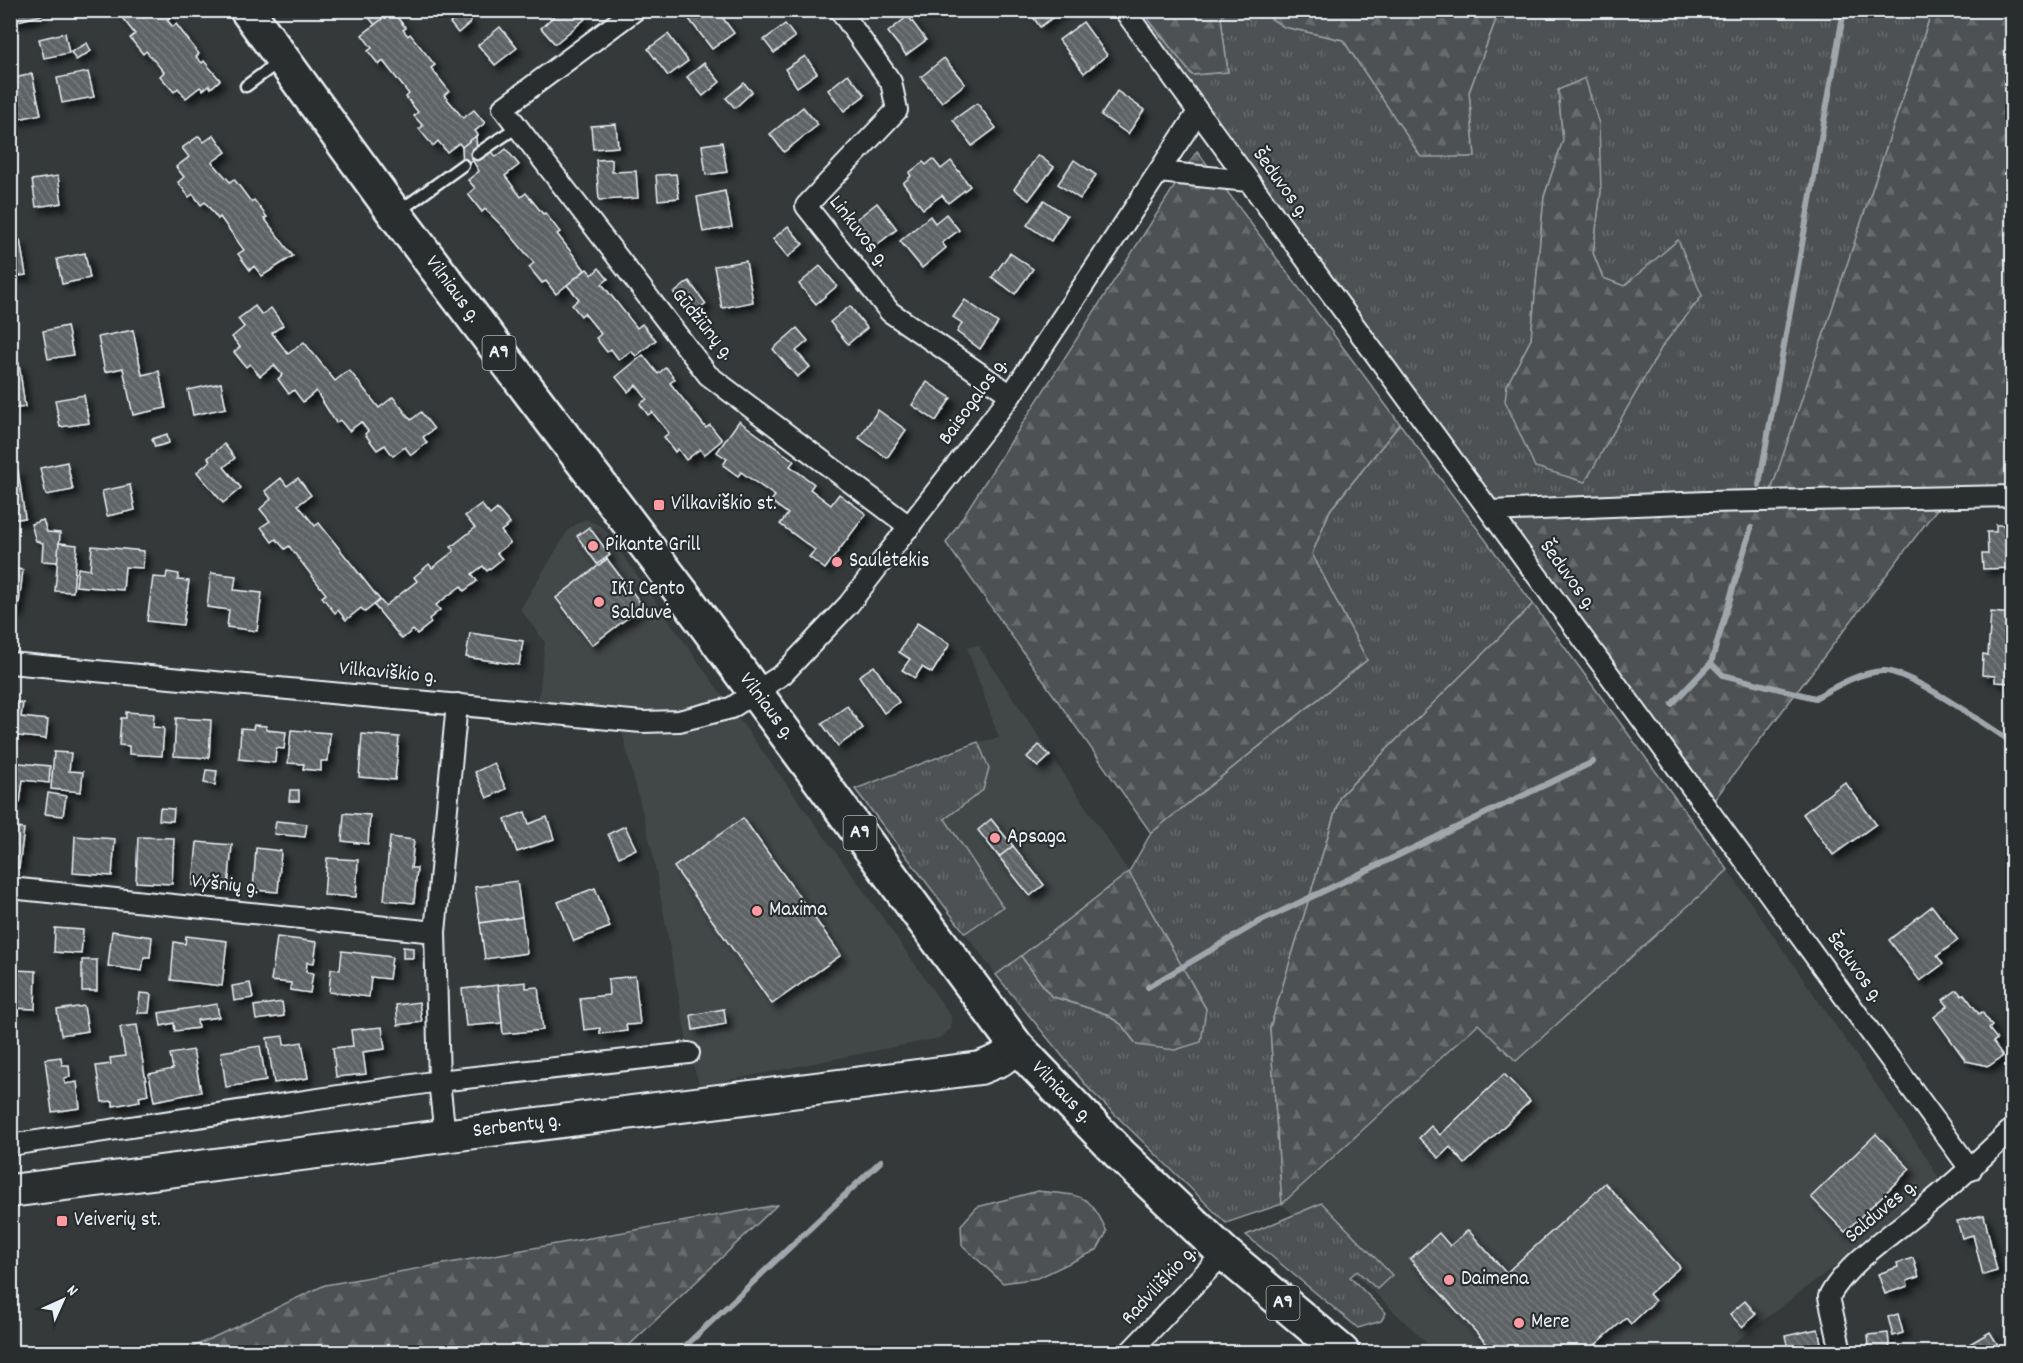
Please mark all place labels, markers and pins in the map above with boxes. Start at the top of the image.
place label: Vilkaviškio st. [671,490,777,520]
marker: Vilkaviškio st. [652,498,666,512]
place label: Pikante Grill [605,531,701,561]
marker: Pikante Grill [586,539,600,553]
place label: Saulėtekis [849,547,930,577]
marker: Saulėtekis [830,555,844,569]
place label: IKI Cento Salduvė [611,575,685,629]
marker: IKI Cento Salduvė [592,595,606,609]
place label: Apsaga [1007,823,1067,853]
marker: Apsaga [988,831,1002,845]
place label: Maxima [769,896,828,926]
marker: Maxima [750,904,764,918]
place label: Veiverių st. [74,1206,161,1236]
marker: Veiverių st. [55,1214,69,1228]
place label: Daimena [1461,1265,1530,1295]
marker: Daimena [1442,1273,1456,1287]
place label: Mere [1531,1308,1570,1338]
marker: Mere [1512,1316,1526,1330]

